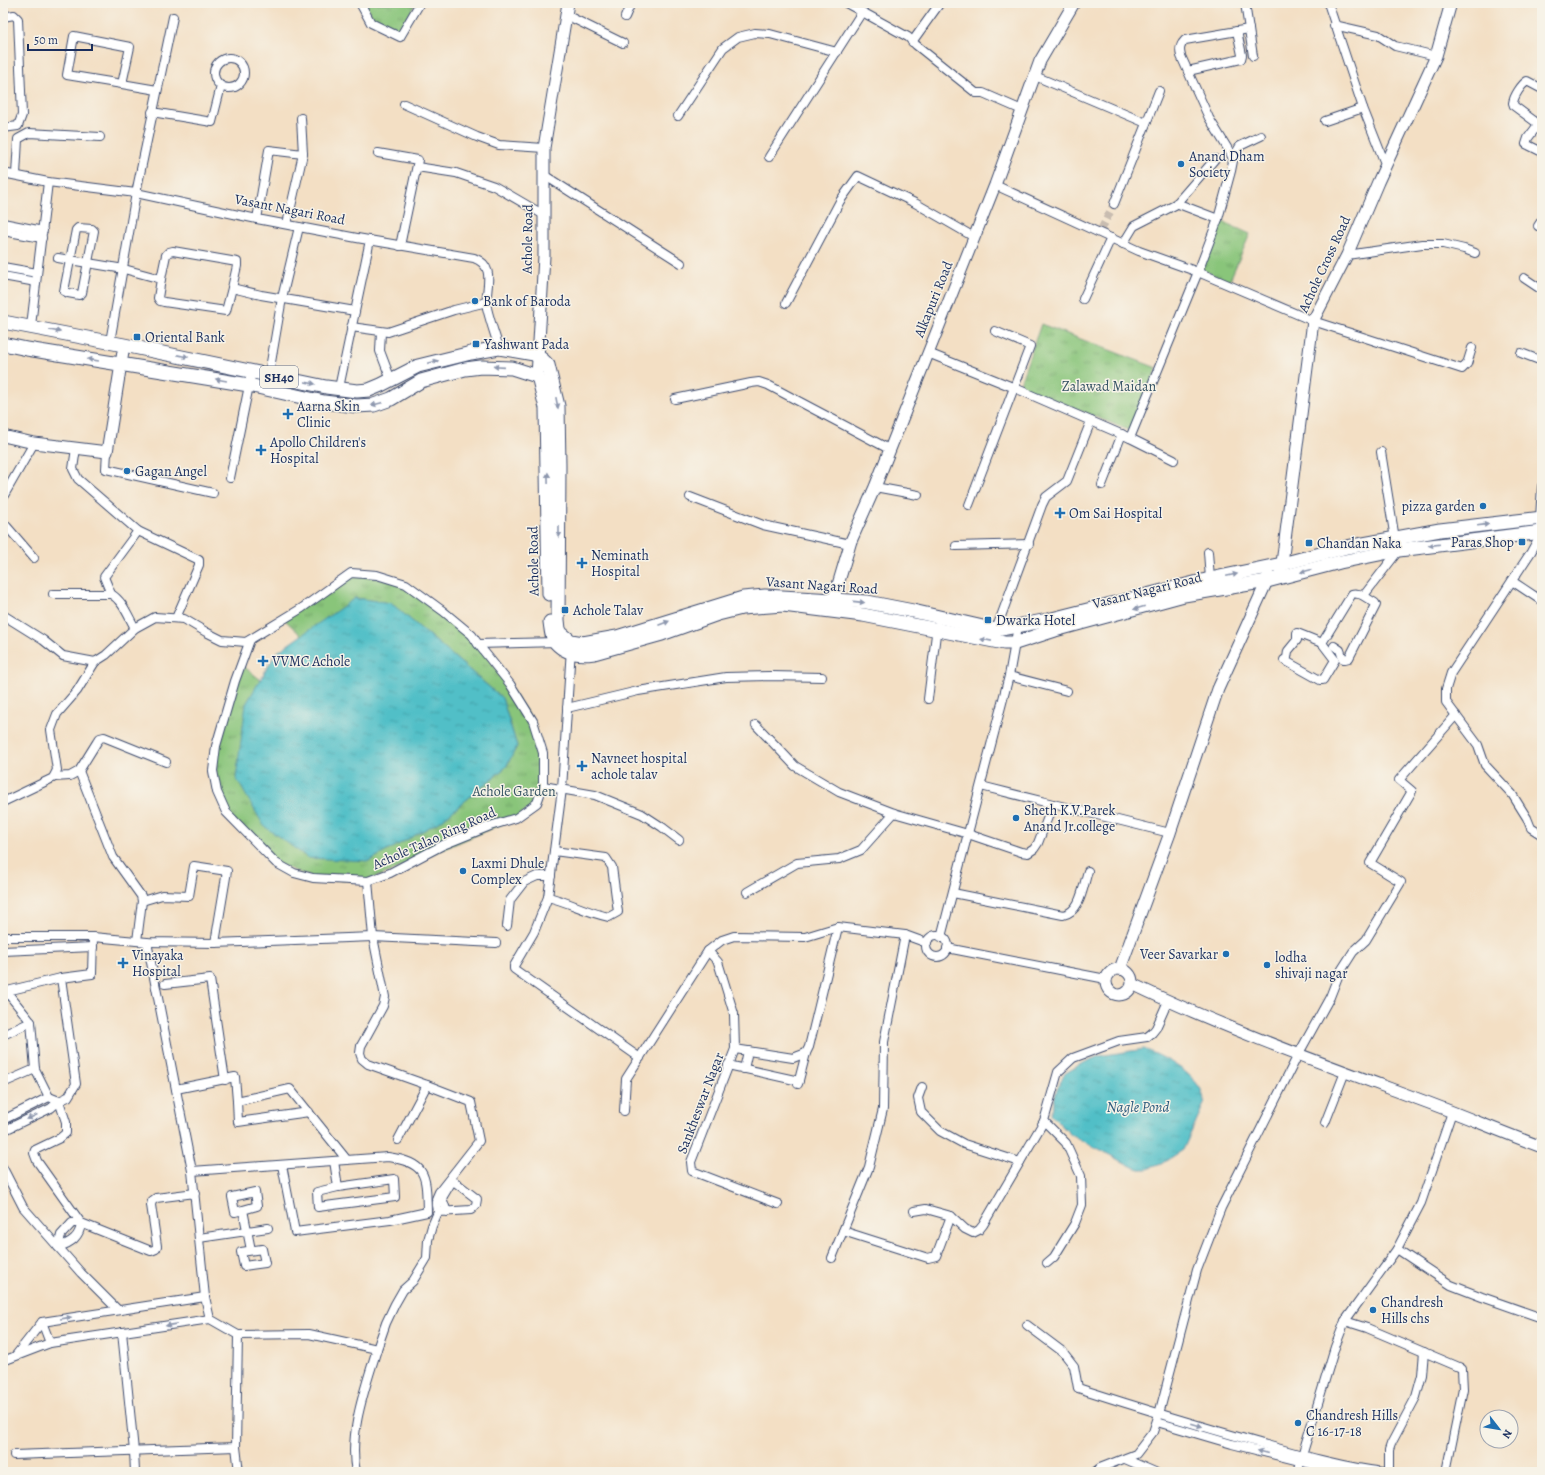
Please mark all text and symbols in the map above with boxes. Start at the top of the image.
scale bar [28,26,92,52]
text: 50 m [34,32,58,48]
place label: Anand Dham Society [1188,147,1265,182]
marker: Anand Dham Society [1176,159,1186,169]
street label: Vasant Nagari Road [232,189,347,230]
street label: Achole Road [517,203,538,275]
street label: Achole Cross Road [1293,212,1355,317]
street label: Alkapuri Road [909,258,958,341]
place label: Bank of Baroda [483,292,571,311]
marker: Bank of Baroda [470,296,480,306]
place label: Oriental Bank [145,328,225,347]
one-way arrow [49,329,61,335]
marker: Oriental Bank [132,332,142,342]
place label: Yashwant Pada [483,335,570,354]
marker: Yashwant Pada [471,339,481,349]
one-way arrow [176,354,189,360]
one-way arrow [87,357,99,363]
one-way arrow [427,359,439,365]
one-way arrow [493,364,505,371]
road number: SH40 [260,366,298,388]
one-way arrow [215,377,227,383]
park label: Zalawad Maidan [1062,377,1157,396]
one-way arrow [304,381,316,387]
one-way arrow [554,396,560,409]
place label: Aarna Skin Clinic [296,397,360,432]
one-way arrow [370,401,383,407]
marker: Aarna Skin Clinic [282,408,294,420]
place label: Apollo Children's Hospital [269,433,366,468]
marker: Apollo Children's Hospital [255,444,267,456]
place label: Gagan Angel [135,462,207,481]
marker: Gagan Angel [122,466,132,476]
one-way arrow [545,471,551,484]
place label: pizza garden [1401,497,1475,516]
marker: pizza garden [1478,501,1488,511]
place label: Om Sai Hospital [1069,504,1163,523]
marker: Om Sai Hospital [1054,507,1066,519]
one-way arrow [1477,522,1489,529]
street label: Achole Road [523,525,544,597]
one-way arrow [556,526,562,539]
place label: Paras Shop [1451,533,1514,552]
place label: Chandan Naka [1317,534,1402,553]
marker: Paras Shop [1517,537,1527,547]
marker: Chandan Naka [1304,538,1314,548]
one-way arrow [1428,542,1440,548]
place label: Neminath Hospital [591,546,649,581]
marker: Neminath Hospital [576,557,588,569]
street label: Vasant Nagari Road [1089,568,1204,614]
one-way arrow [1300,568,1313,574]
one-way arrow [1226,571,1238,577]
street label: Vasant Nagari Road [764,572,879,599]
one-way arrow [853,598,865,605]
place label: Achole Talav [572,601,644,620]
marker: Achole Talav [560,605,570,615]
one-way arrow [1132,605,1145,611]
place label: Dwarka Hotel [996,611,1076,630]
marker: Dwarka Hotel [983,615,993,625]
one-way arrow [658,619,670,625]
one-way arrow [980,636,992,642]
place label: VVMC Achole [271,652,350,671]
marker: VVMC Achole [257,655,269,667]
place label: Navneet hospital achole talav [591,749,687,784]
marker: Navneet hospital achole talav [576,760,588,772]
park label: Achole Garden [471,782,556,801]
place label: Sheth K.V.Parek Anand Jr.college [1023,801,1115,836]
street label: Achole Talao Ring Road [369,803,499,875]
marker: Sheth K.V.Parek Anand Jr.college [1011,813,1021,823]
place label: Laxmi Dhule Complex [471,854,544,889]
marker: Laxmi Dhule Complex [458,866,468,876]
place label: Veer Savarkar [1139,945,1219,964]
place label: Vinayaka Hospital [131,946,184,981]
place label: lodha shivaji nagar [1275,948,1348,983]
marker: Veer Savarkar [1221,949,1231,959]
marker: Vinayaka Hospital [117,957,129,969]
marker: lodha shivaji nagar [1262,960,1272,970]
street label: Sankheswar Nagar [672,1049,729,1157]
water label: Nagle Pond [1106,1097,1170,1117]
one-way arrow [26,1114,37,1120]
place label: Chandresh Hills chs [1381,1293,1444,1328]
marker: Chandresh Hills chs [1368,1305,1378,1315]
one-way arrow [60,1315,72,1321]
one-way arrow [165,1322,177,1328]
place label: Chandresh Hills C 16-17-18 [1306,1406,1398,1441]
north arrow [1479,1409,1519,1449]
marker: Chandresh Hills C 16-17-18 [1293,1418,1303,1428]
one-way arrow [1191,1422,1203,1428]
text: N [1499,1427,1516,1441]
one-way arrow [1257,1448,1269,1454]

